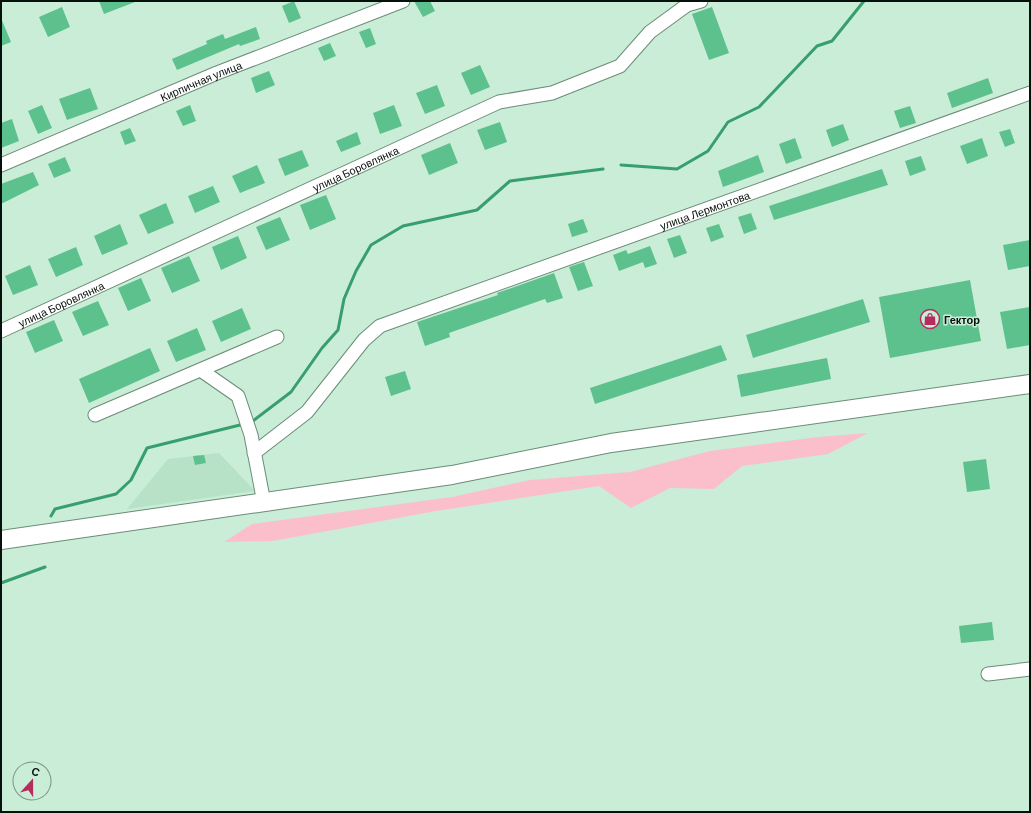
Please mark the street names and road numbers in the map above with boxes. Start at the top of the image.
street label: Кирпичная улица [158,57,244,103]
street label: улица Боровлянка [310,142,401,193]
street label: улица Лермонтова [658,187,752,232]
street label: улица Боровлянка [16,278,107,329]

